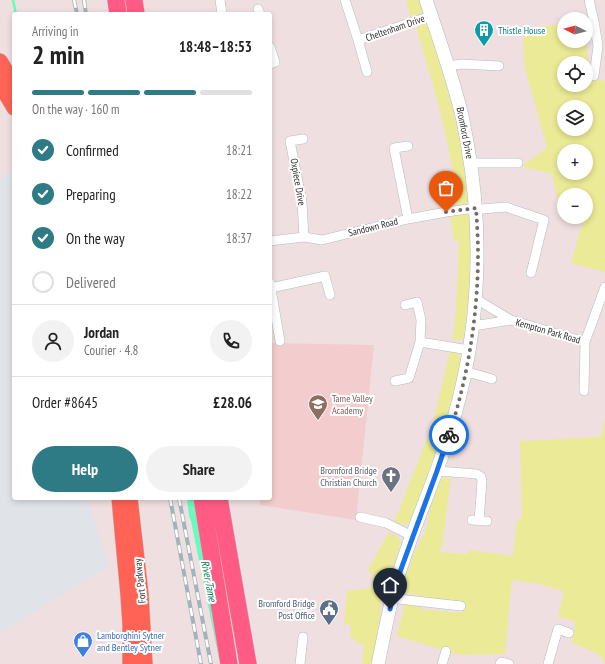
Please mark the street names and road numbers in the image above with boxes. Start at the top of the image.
street label: Cheltenham Drive [364,12,426,44]
street label: Bromford Drive [454,106,476,160]
street label: Oxpiece Drive [287,157,309,207]
street label: Sandown Road [347,215,399,239]
street label: Kempton Park Road [514,316,582,346]
street label: Fort Parkway [131,558,149,604]

